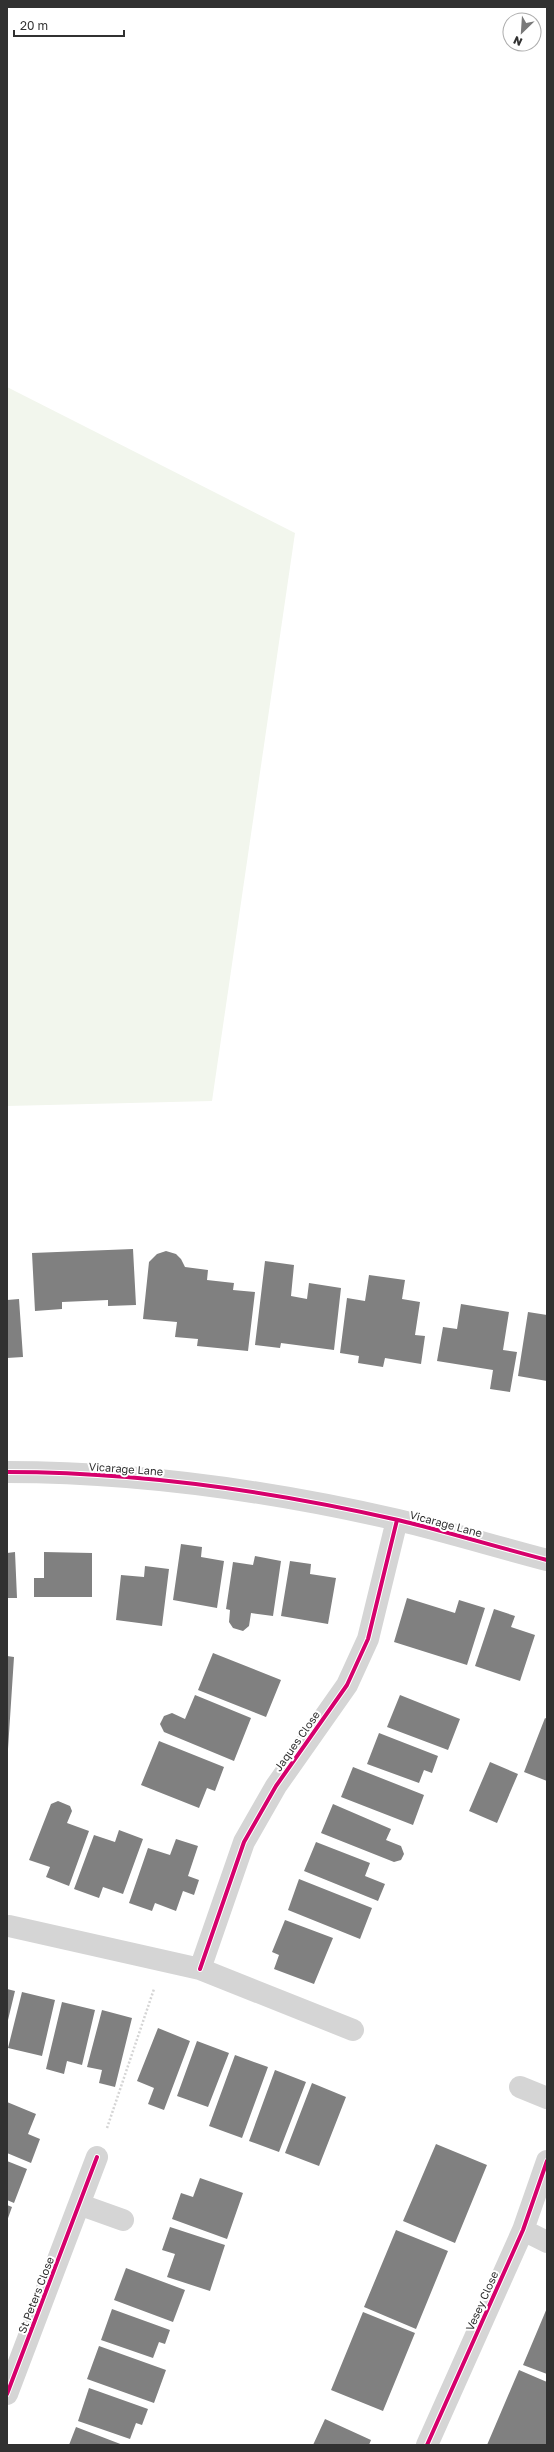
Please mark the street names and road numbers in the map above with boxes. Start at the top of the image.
street label: Vicarage Lane [88,1459,164,1478]
street label: Vicarage Lane [408,1508,484,1539]
street label: Jaques Close [271,1708,322,1773]
street label: St Peters Close [15,2255,56,2335]
street label: Vesey Close [463,2269,500,2333]

